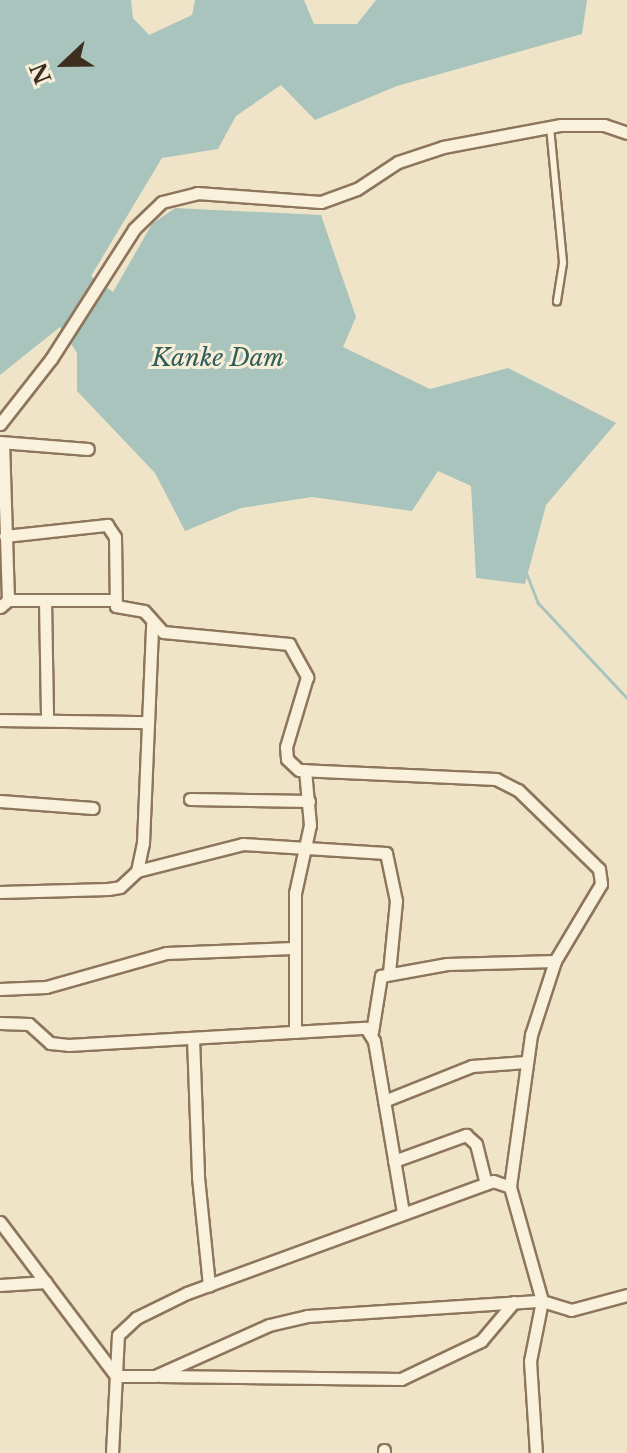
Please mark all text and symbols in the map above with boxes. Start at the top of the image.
north arrow [24,24,104,104]
text: N [25,59,58,88]
water label: Kanke Dam [152,344,284,372]

